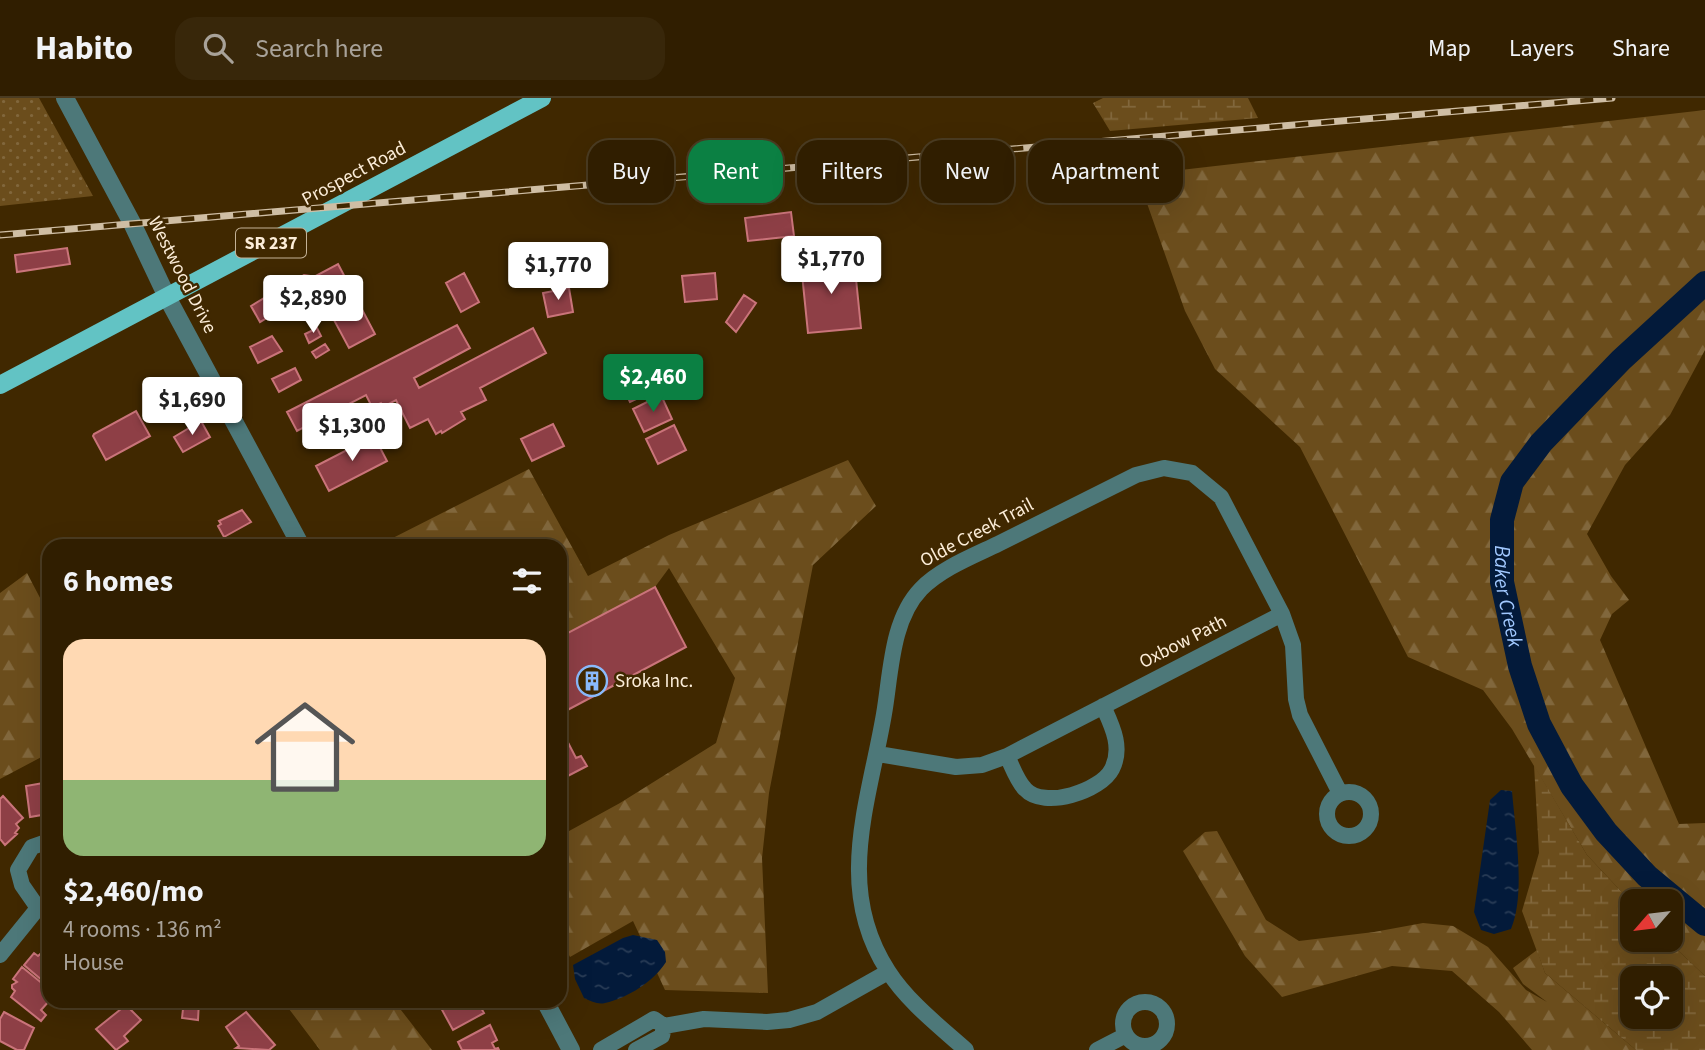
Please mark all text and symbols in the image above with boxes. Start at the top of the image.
search box [175,17,665,80]
text: Habito [35,25,133,72]
icon: search [199,29,237,67]
text: Search here [255,30,383,67]
text: Map [1428,31,1471,66]
text: Layers [1509,31,1574,66]
text: Share [1612,31,1670,66]
street label: Prospect Road [297,135,411,213]
chip: Buy [588,140,674,203]
chip: Rent [688,140,783,203]
chip: Filters [797,140,907,203]
chip: New [921,140,1014,203]
chip: Apartment [1028,140,1183,203]
street label: Westwood Drive [141,212,223,338]
road number: SR 237 [236,228,306,258]
pin: $1,770 [774,236,888,296]
pin: $1,770 [501,242,615,302]
text: $1,770 [797,242,865,275]
text: $1,770 [524,248,592,281]
pin: $2,890 [256,275,370,335]
text: $2,890 [279,281,347,314]
pin: $2,460 [596,354,710,414]
text: $2,460 [619,360,687,393]
pin: $1,690 [135,378,249,437]
text: $1,690 [158,383,226,416]
pin: $1,300 [295,404,409,463]
text: $1,300 [318,409,386,442]
street label: Olde Creek Trail [915,492,1039,574]
water label: Baker Creek [1487,545,1531,651]
text: 6 homes [63,560,173,603]
icon: filters [508,562,546,600]
street label: Oxbow Path [1135,608,1231,676]
building icon: Sroka Inc. [575,664,609,698]
place label: Sroka Inc. [615,668,693,695]
icon: home [242,684,368,810]
text: $2,460/mo [63,870,204,913]
north arrow [1620,889,1684,952]
map controls [1620,889,1683,1029]
text: 4 rooms · 136 m² [63,913,222,946]
text: House [63,946,124,979]
button: locate [1620,966,1683,1029]

